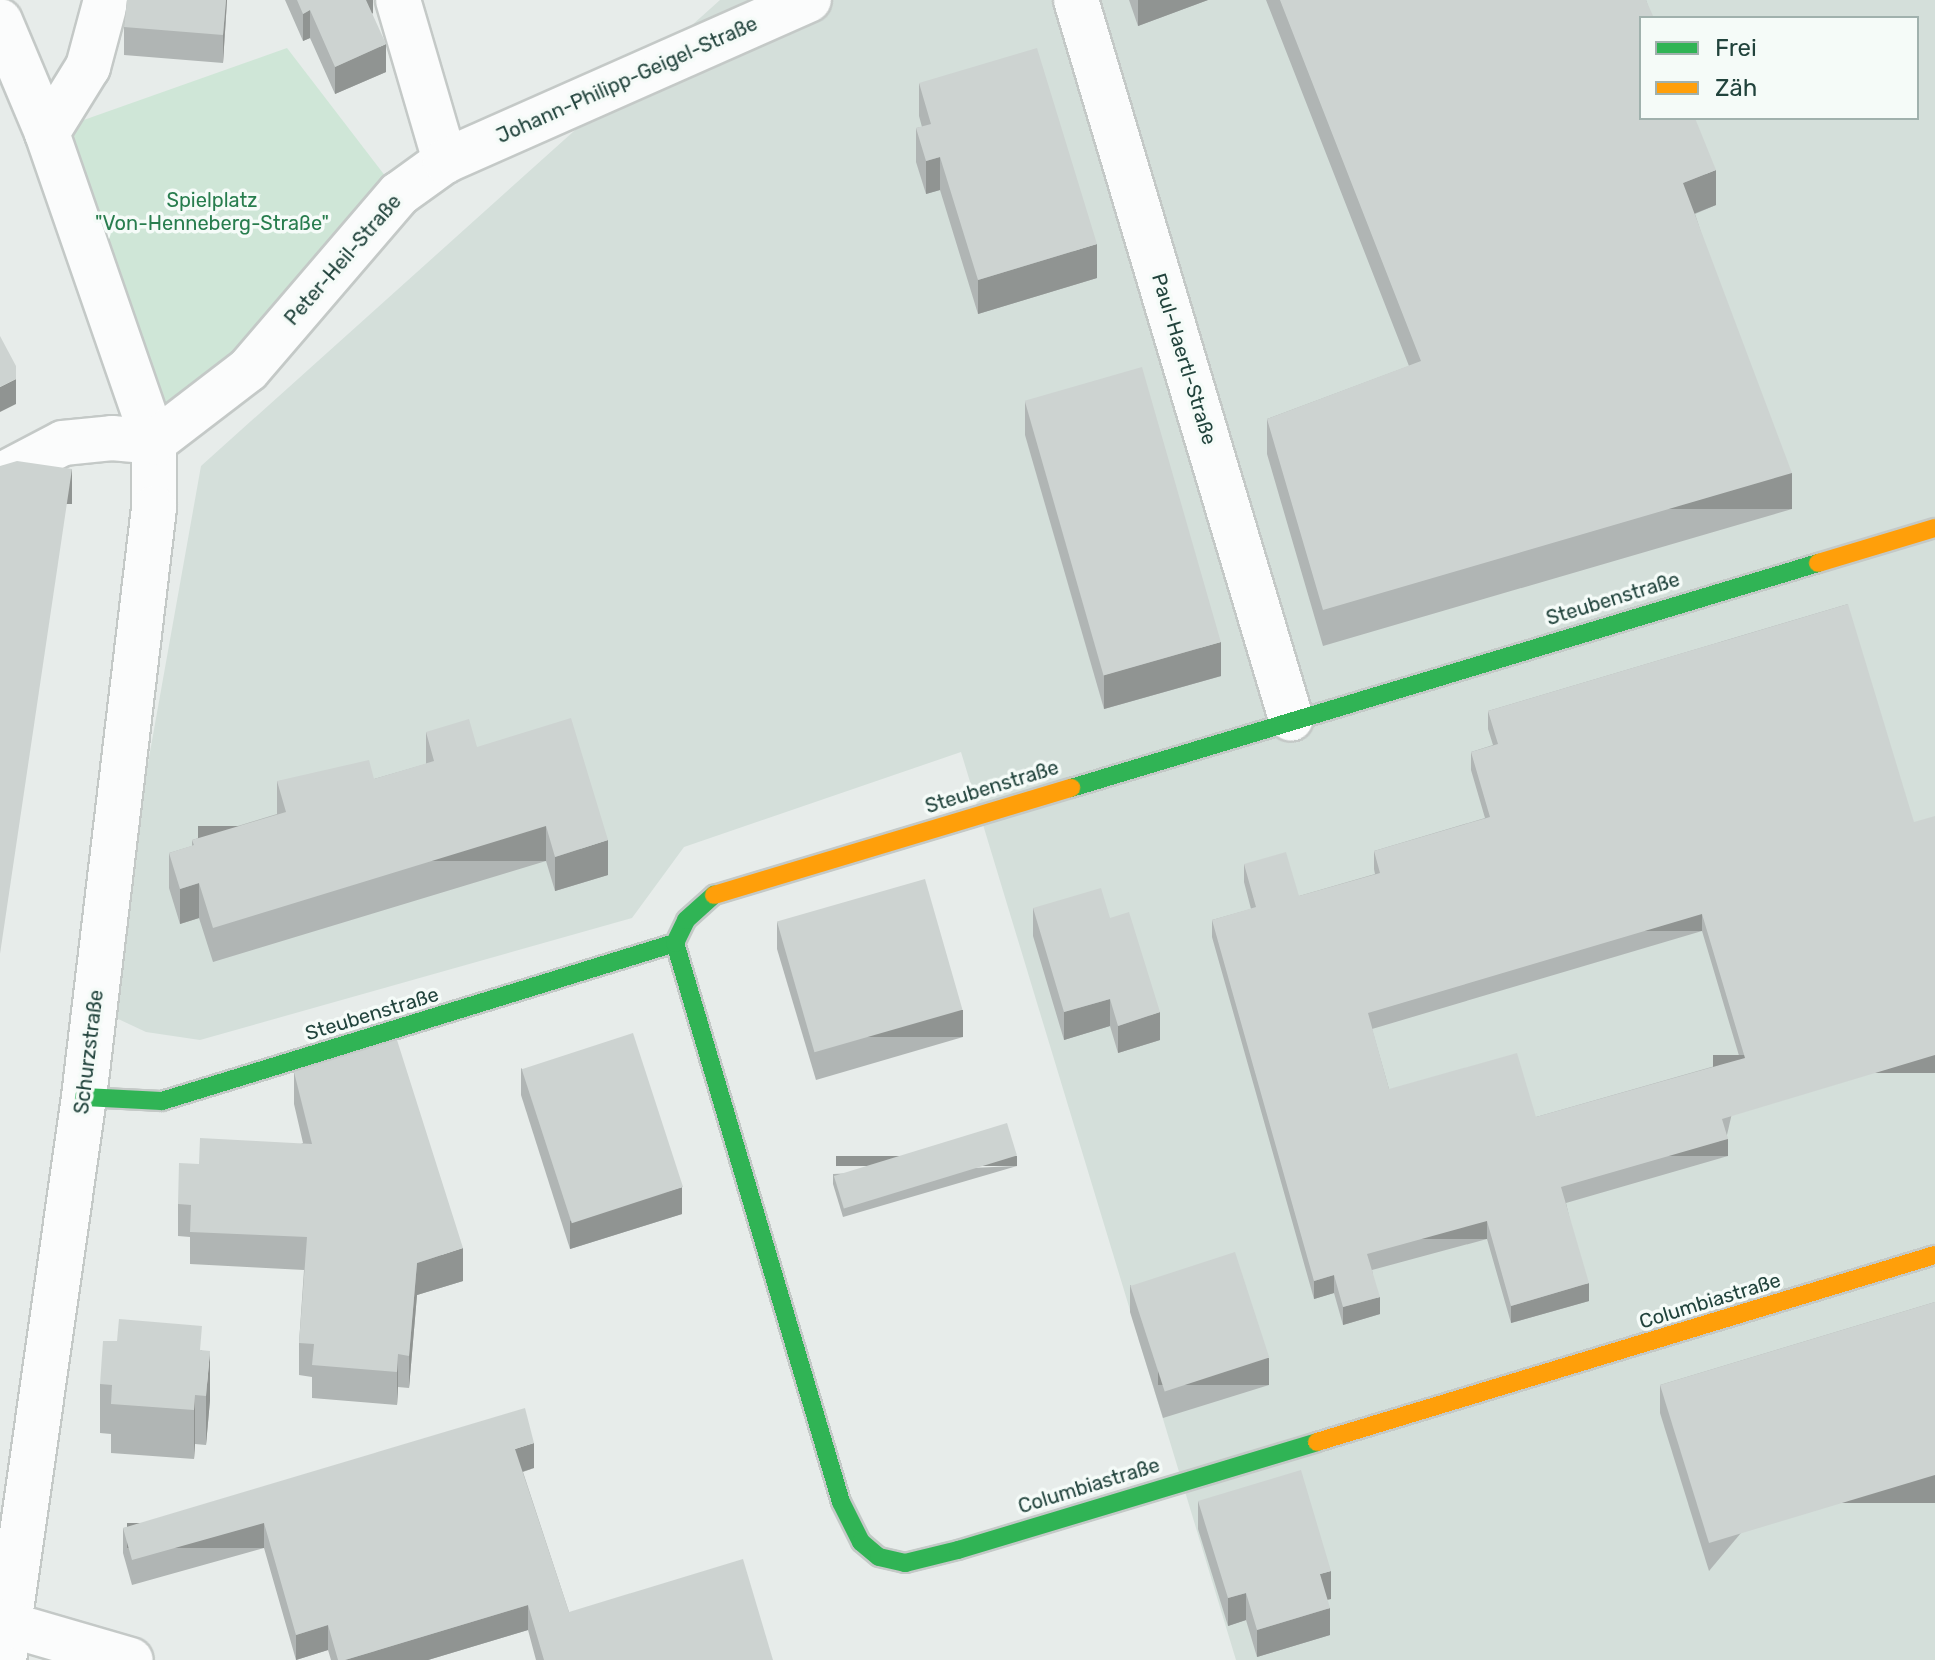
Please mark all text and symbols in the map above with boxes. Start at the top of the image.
street label: Johann-Philipp-Geigel-Straße [493,11,761,149]
legend [1639,16,1919,120]
text: Frei [1715,34,1757,62]
text: Zäh [1715,74,1757,102]
park label: Spielplatz "Von-Henneberg-Straße" [95,188,329,235]
street label: Peter-Heil-Straße [280,190,406,330]
street label: Paul-Haertl-Straße [1147,270,1221,448]
street label: Steubenstraße [1543,567,1683,631]
street label: Steubenstraße [922,755,1062,819]
street label: Steubenstraße [302,982,442,1046]
street label: Schurzstraße [69,989,109,1115]
street label: Columbiastraße [1636,1268,1784,1334]
street label: Columbiastraße [1015,1453,1163,1519]

